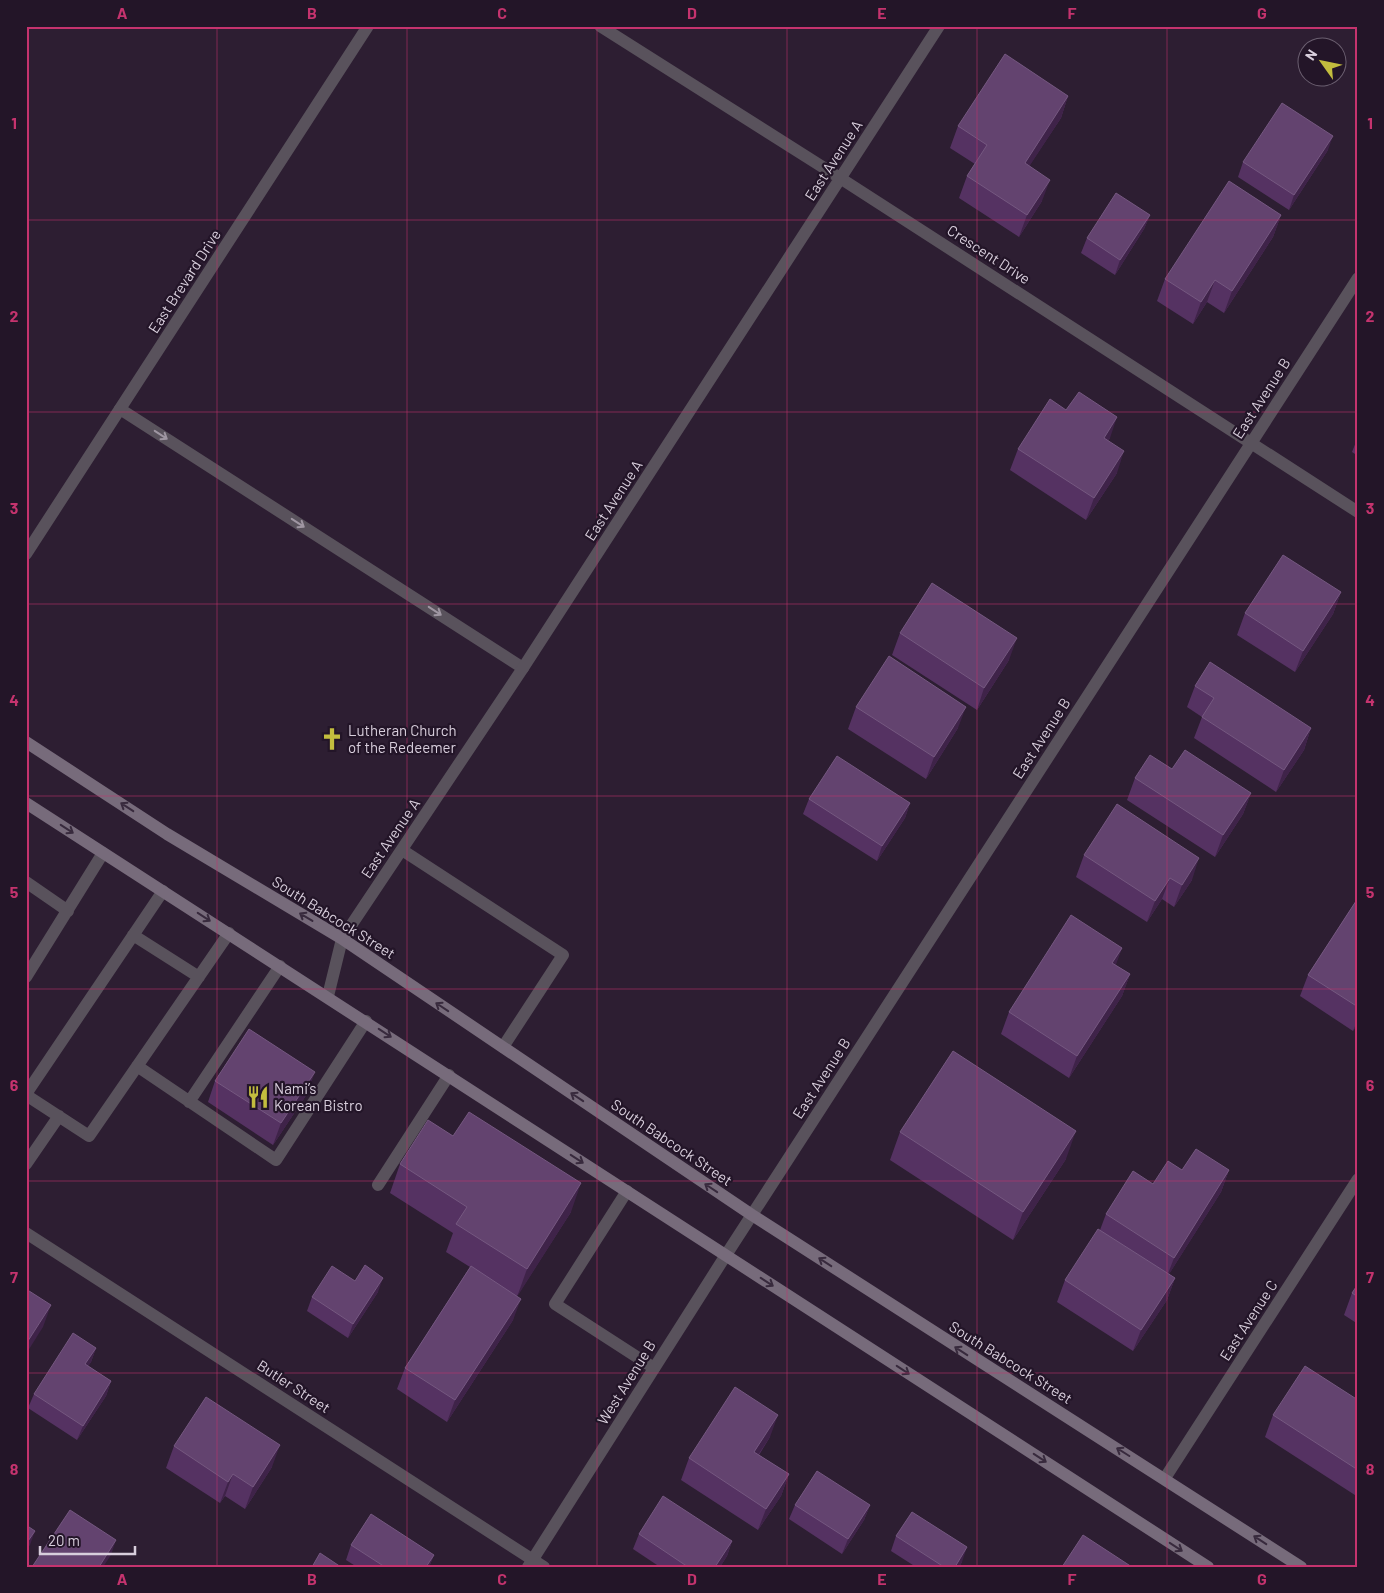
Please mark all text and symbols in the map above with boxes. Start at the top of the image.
text: A [117,3,128,22]
text: B [307,3,317,22]
text: C [497,3,507,22]
text: D [687,3,697,22]
text: E [877,3,887,22]
text: F [1068,3,1077,22]
text: G [1257,3,1267,22]
north arrow [1296,38,1346,88]
text: N [1301,46,1320,63]
text: 1 [11,113,17,132]
text: 1 [1367,113,1373,132]
street label: East Avenue A [800,116,866,204]
street label: Crescent Drive [944,221,1034,287]
street label: East Brevard Drive [144,226,224,336]
text: 2 [10,306,19,325]
text: 2 [1366,306,1375,325]
street label: East Avenue B [1228,354,1294,442]
one-way arrow [154,431,168,441]
street label: East Avenue A [580,456,646,544]
text: 3 [10,498,18,517]
text: 3 [1366,498,1374,517]
one-way arrow [291,518,305,529]
one-way arrow [427,607,441,617]
text: 4 [9,690,19,709]
text: 4 [1365,690,1375,709]
street label: East Avenue B [1008,694,1074,782]
place label: Lutheran Church of the Redeemer [348,721,457,756]
church icon: Lutheran Church of the Redeemer [319,726,345,752]
street label: East Avenue A [357,795,423,881]
one-way arrow [120,802,134,812]
one-way arrow [60,825,74,835]
street label: South Babcock Street [269,872,399,962]
text: 5 [10,882,19,901]
text: 5 [1366,882,1375,901]
one-way arrow [197,912,211,922]
one-way arrow [300,912,314,922]
one-way arrow [435,1001,449,1012]
one-way arrow [378,1028,392,1039]
street label: East Avenue B [788,1034,854,1122]
text: 6 [10,1075,19,1094]
text: 6 [1366,1075,1375,1094]
place label: Nami’s Korean Bistro [274,1079,363,1114]
restaurant icon: Nami’s Korean Bistro [245,1084,271,1110]
one-way arrow [570,1092,584,1102]
street label: South Babcock Street [608,1095,736,1189]
one-way arrow [570,1154,584,1164]
one-way arrow [705,1183,719,1193]
one-way arrow [818,1257,832,1267]
text: 7 [10,1267,18,1286]
text: 7 [1366,1267,1374,1286]
street label: East Avenue C [1215,1276,1281,1364]
one-way arrow [760,1277,774,1287]
street label: South Babcock Street [946,1317,1076,1407]
street label: West Avenue B [593,1337,659,1427]
one-way arrow [955,1345,969,1355]
street label: Butler Street [254,1356,334,1416]
one-way arrow [896,1365,910,1375]
one-way arrow [1117,1447,1131,1457]
one-way arrow [1033,1453,1047,1464]
text: 8 [10,1459,19,1478]
text: 8 [1366,1459,1375,1478]
scale bar [40,1523,135,1555]
text: 20 m [48,1531,80,1549]
one-way arrow [1253,1535,1267,1545]
one-way arrow [1169,1542,1183,1552]
text: A [117,1569,128,1588]
text: B [307,1569,317,1588]
text: C [497,1569,507,1588]
text: D [687,1569,697,1588]
text: E [877,1569,887,1588]
text: F [1068,1569,1077,1588]
text: G [1257,1569,1267,1588]

